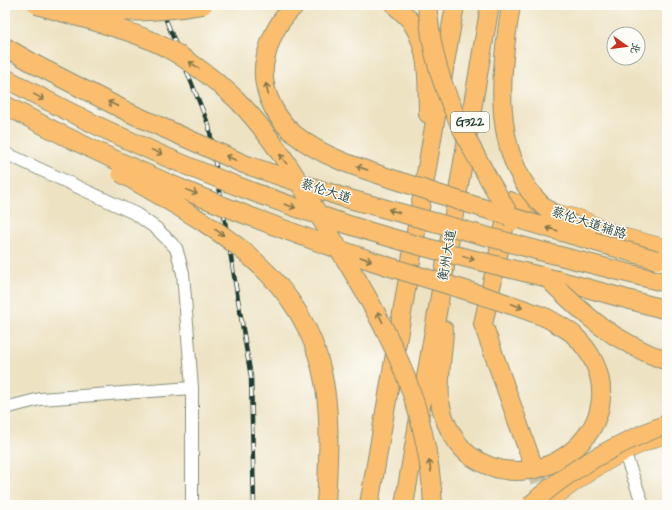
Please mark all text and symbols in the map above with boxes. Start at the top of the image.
north arrow [606,26,646,66]
text: 北 [627,41,644,55]
one-way arrow [188,61,199,69]
one-way arrow [262,83,270,96]
one-way arrow [33,93,45,101]
one-way arrow [107,100,119,107]
road number: G322 [451,112,489,132]
one-way arrow [150,149,162,156]
one-way arrow [279,153,287,164]
one-way arrow [225,154,237,161]
one-way arrow [355,164,368,171]
street label: 蔡伦大道 [298,174,354,208]
one-way arrow [186,189,198,197]
street label: 蔡伦大道辅路 [549,202,629,244]
one-way arrow [284,203,297,210]
one-way arrow [388,207,401,215]
one-way arrow [546,225,559,232]
one-way arrow [213,228,224,236]
street label: 衡州大道 [434,228,460,282]
one-way arrow [360,255,372,263]
one-way arrow [462,255,475,262]
one-way arrow [510,303,522,311]
one-way arrow [376,312,383,324]
one-way arrow [426,460,434,473]

